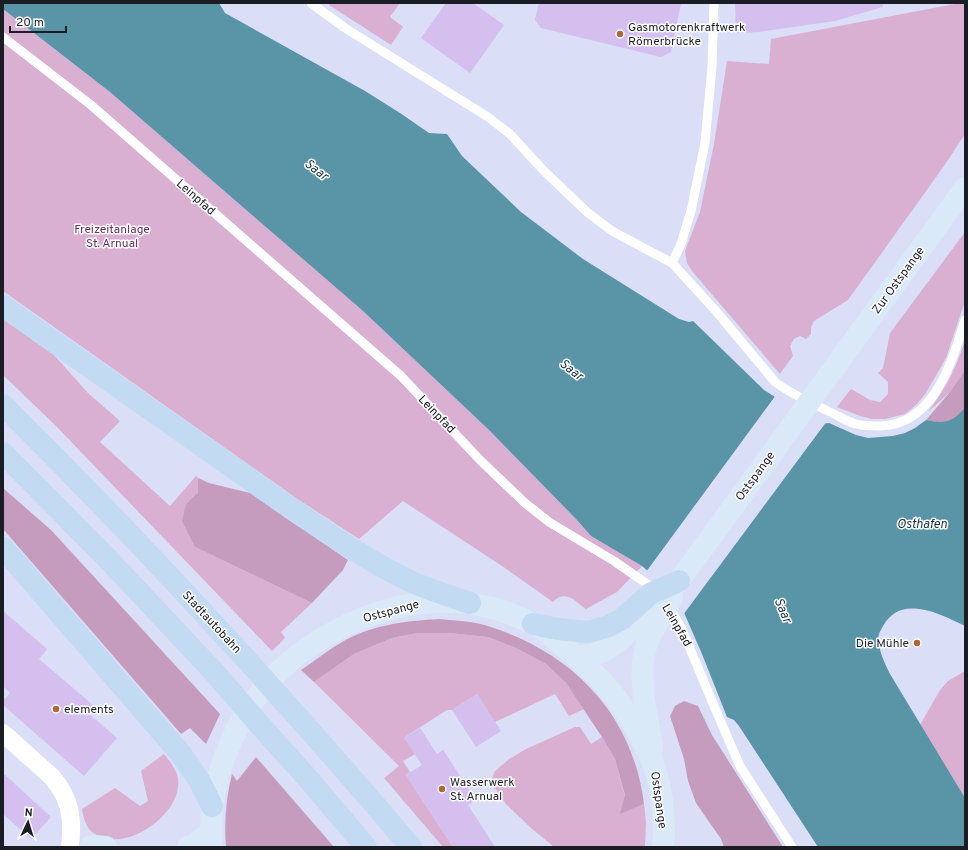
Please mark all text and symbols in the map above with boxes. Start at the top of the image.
scale bar [10,8,66,34]
text: 20 m [16,15,44,31]
place label: Gasmotorenkraftwerk Römerbrücke [628,20,746,50]
marker: Gasmotorenkraftwerk Römerbrücke [615,29,625,39]
water label: Saar [301,156,332,185]
street label: Leinpfad [172,176,218,219]
park label: Freizeitanlage St. Arnual [74,222,150,252]
street label: Zur Ostspange [869,244,929,317]
water label: Saar [556,356,587,385]
street label: Leinpfad [414,392,458,437]
street label: Ostspange [732,449,779,505]
water label: Osthafen [897,517,947,533]
street label: Stadtautobahn [178,588,244,657]
water label: Saar [770,596,795,627]
street label: Ostspange [361,597,421,627]
street label: Leinpfad [657,601,695,650]
place label: Die Mühle [856,636,909,652]
marker: Die Mühle [912,638,922,648]
place label: elements [64,702,114,718]
marker: elements [51,704,61,714]
street label: Ostspange [646,771,670,830]
place label: Wasserwerk St. Arnual [450,775,515,805]
marker: Wasserwerk St. Arnual [437,784,447,794]
north arrow [8,802,48,842]
text: N [24,806,33,820]

